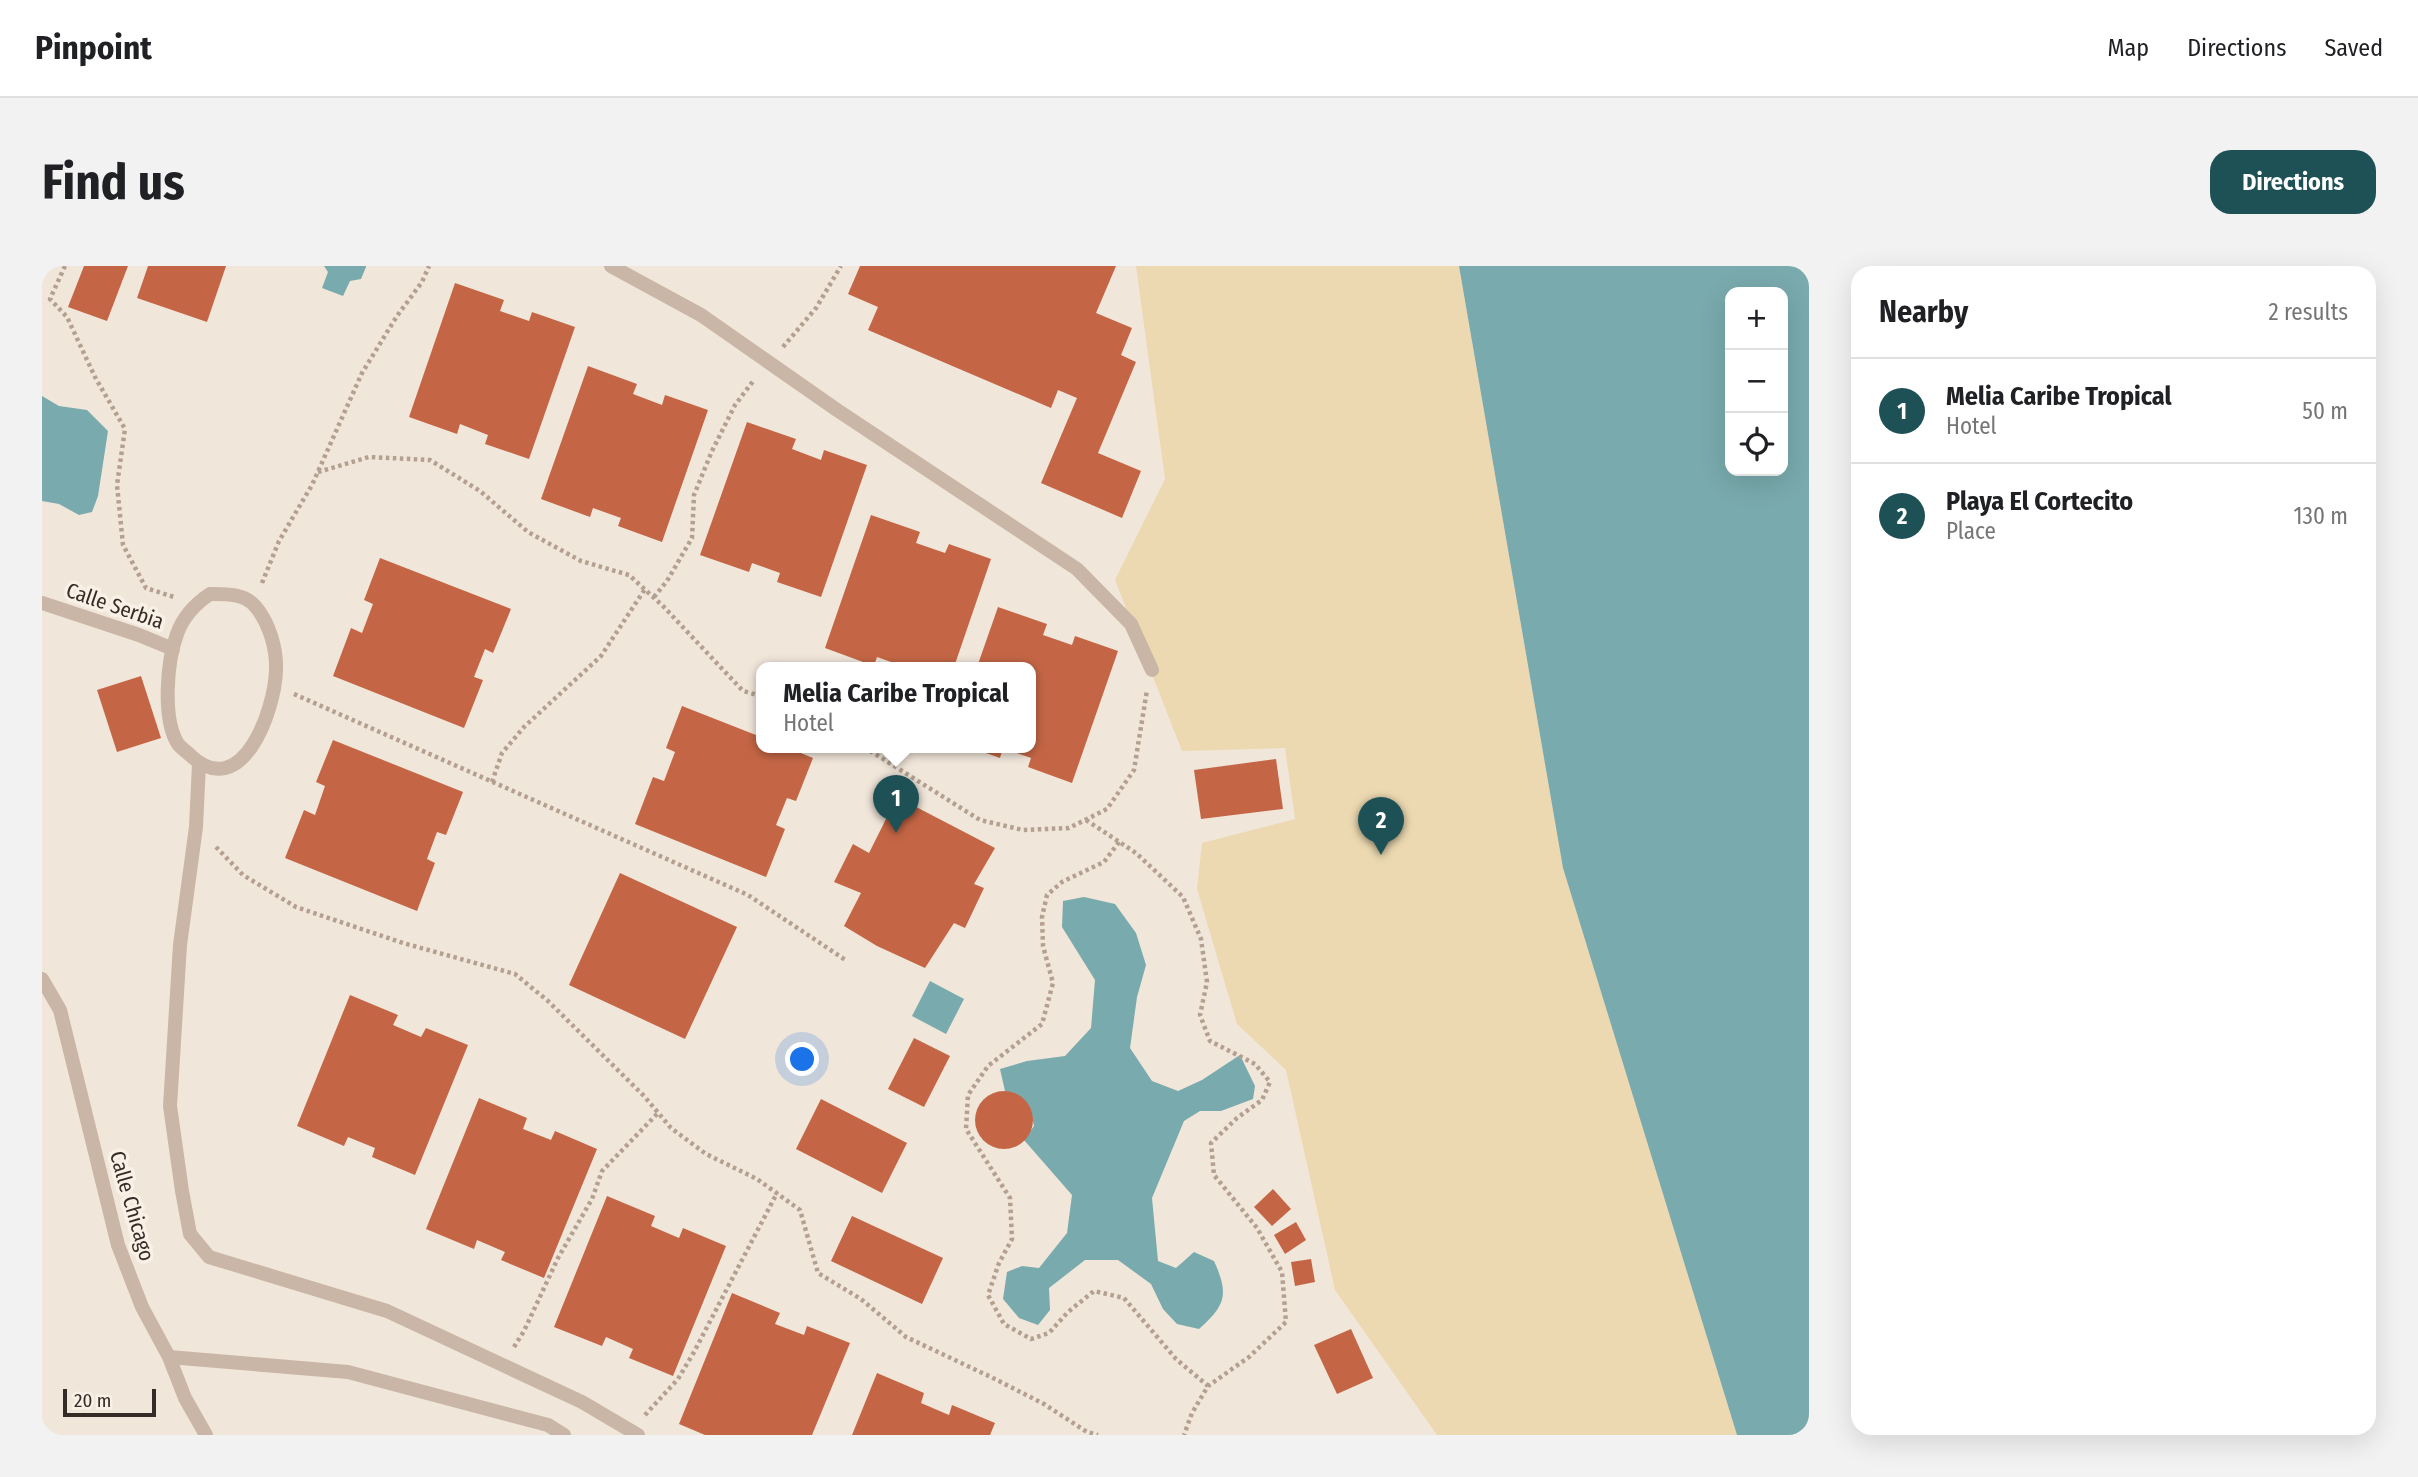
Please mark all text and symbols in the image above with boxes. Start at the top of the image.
text: Pinpoint [35,28,152,68]
text: Map [2108,34,2149,62]
text: Directions [2187,34,2286,62]
text: Saved [2324,34,2383,62]
button: Directions [2210,150,2376,214]
text: Find us [42,153,185,212]
map controls [1725,287,1788,476]
button: + [1725,287,1788,350]
text: Nearby [1879,294,1968,330]
text: 2 results [2268,298,2348,326]
button: − [1725,350,1788,413]
text: Melia Caribe Tropical [1946,381,2172,412]
text: 1 [1897,397,1907,425]
text: 50 m [2302,397,2348,425]
text: Hotel [1946,412,1997,440]
button: locate [1725,413,1788,476]
text: Playa El Cortecito [1946,486,2133,517]
text: 2 [1897,502,1907,530]
text: 130 m [2294,502,2348,530]
text: Place [1946,517,1996,545]
street label: Calle Serbia [63,577,167,635]
popup [756,662,1036,753]
text: Melia Caribe Tropical [783,678,1009,709]
text: Hotel [783,709,834,737]
pin: 1 [873,775,919,833]
pin: 2 [1358,797,1404,855]
your location [785,1042,819,1076]
street label: Calle Chicago [104,1148,160,1264]
scale bar [63,1386,156,1418]
text: 20 m [74,1389,111,1412]

